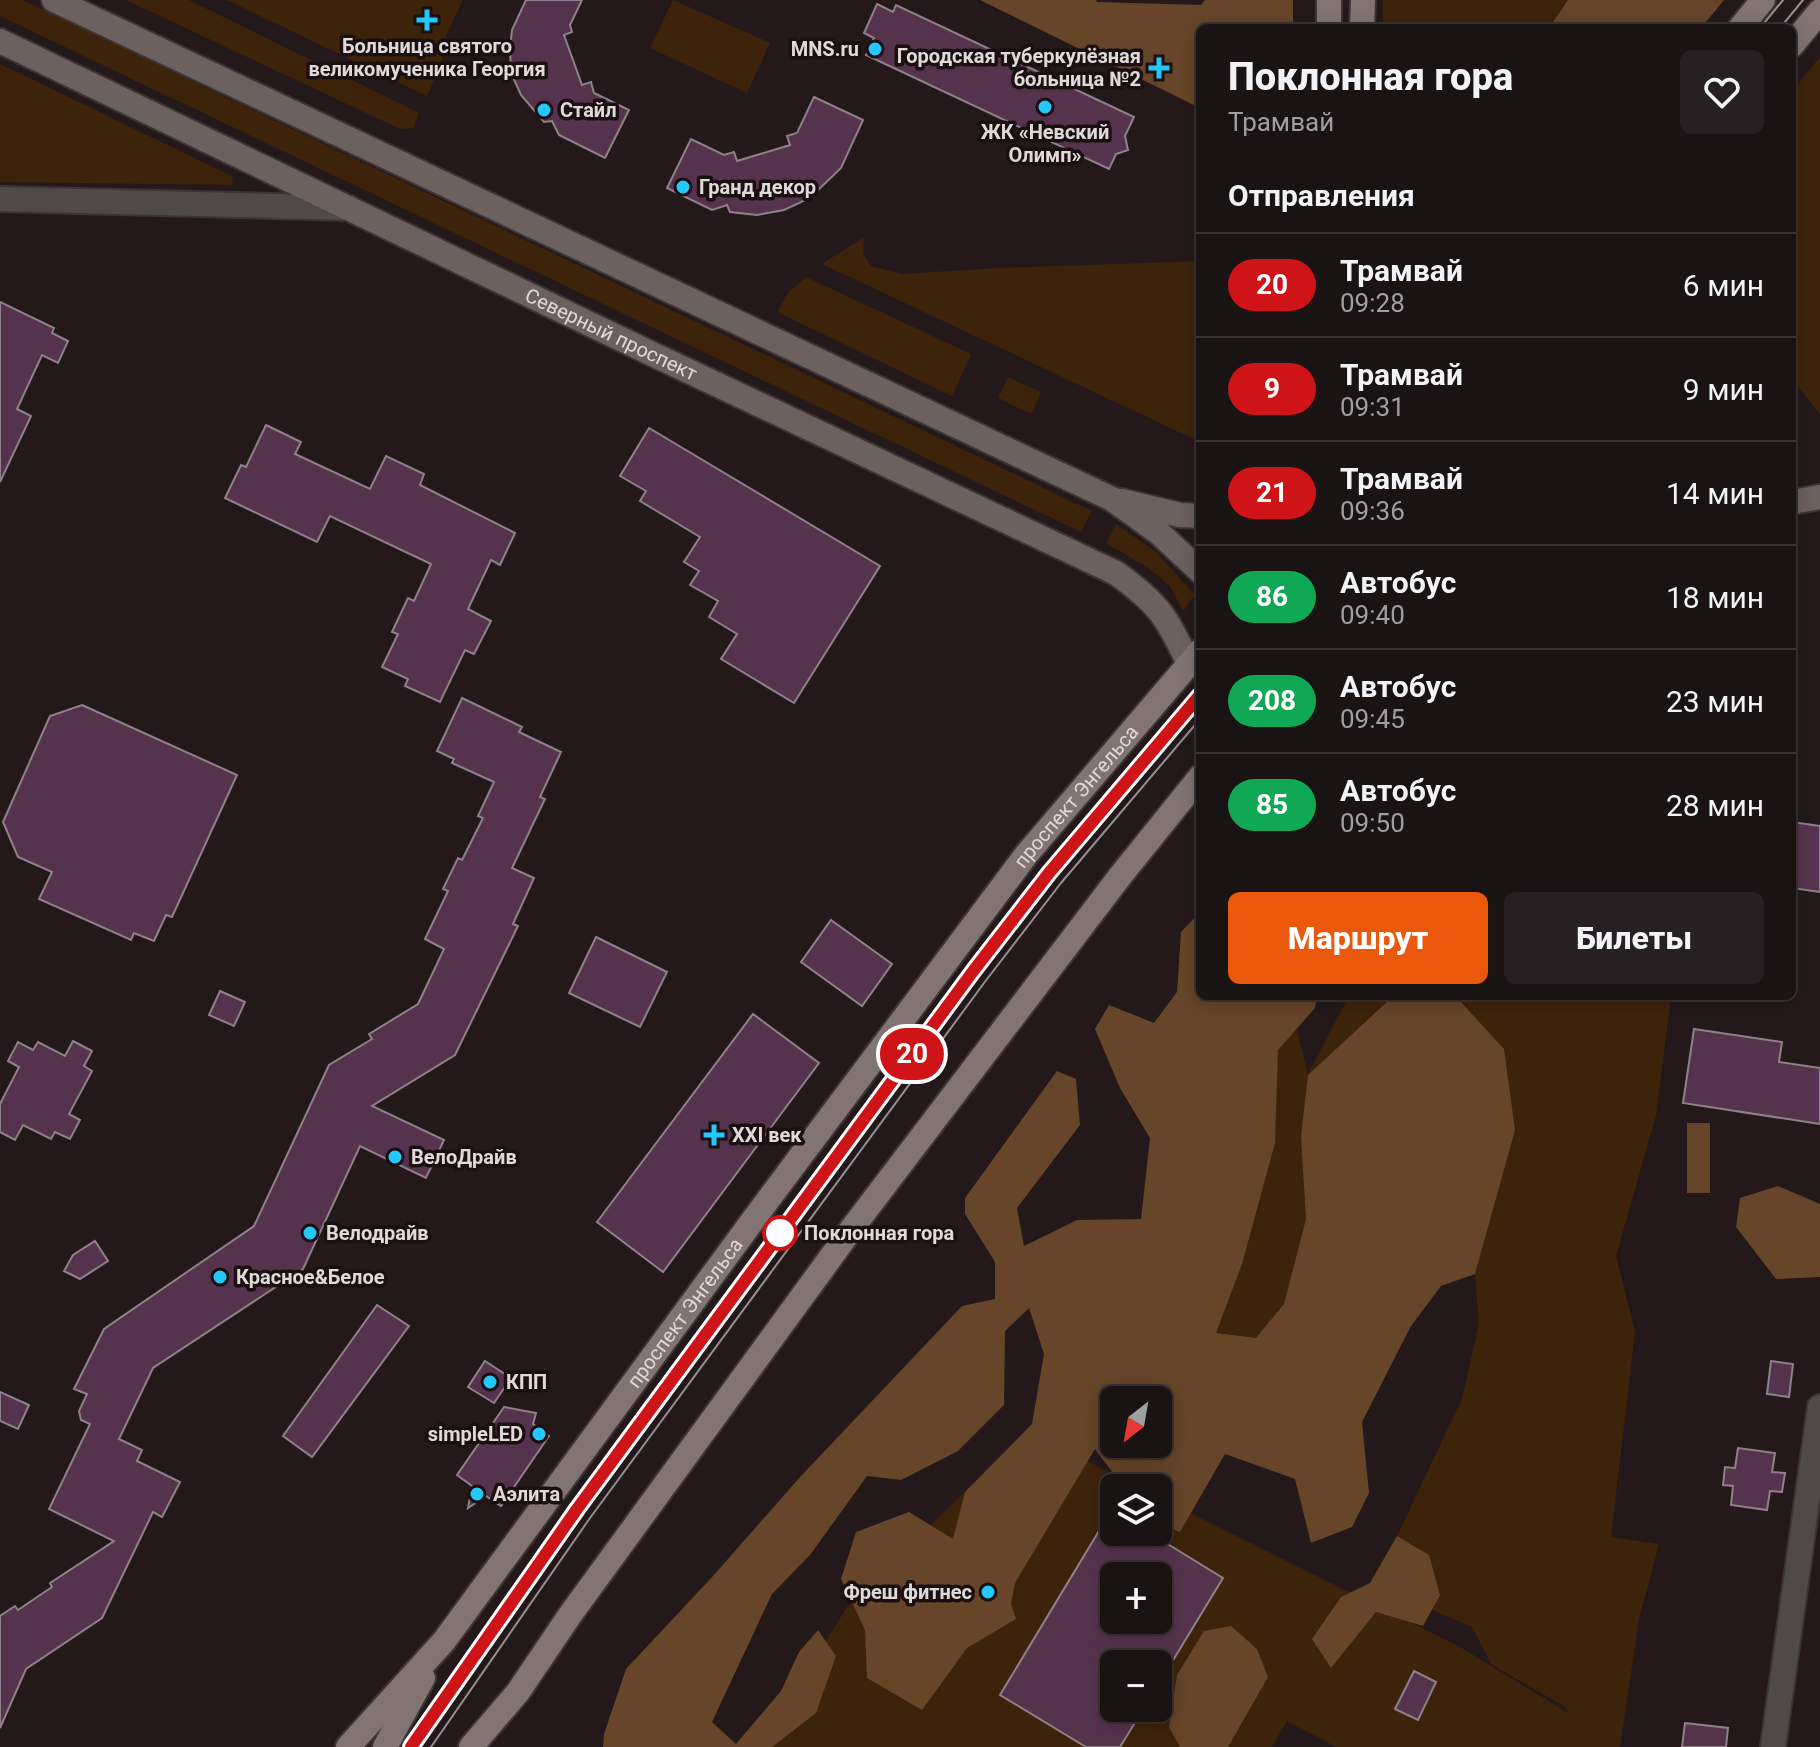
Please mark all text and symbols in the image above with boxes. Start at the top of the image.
marker: Больница святого великомученика Георгия [416,9,438,31]
place label: Больница святого великомученика Георгия [308,34,546,81]
place label: MNS.ru [791,37,859,61]
marker: MNS.ru [866,40,884,58]
place label: Городская туберкулёзная больница №2 [897,44,1141,91]
button: heart [1680,50,1764,134]
text: Поклонная гора [1228,55,1513,99]
marker: Городская туберкулёзная больница №2 [1148,57,1170,79]
place label: Стайл [560,98,617,122]
marker: ЖК «Невский Олимп» [1036,98,1054,116]
marker: Стайл [535,101,553,119]
text: Трамвай [1228,107,1334,137]
place label: ЖК «Невский Олимп» [981,120,1109,167]
place label: Гранд декор [699,175,816,199]
marker: Гранд декор [674,178,692,196]
text: Отправления [1228,178,1415,213]
text: Трамвай [1340,253,1463,288]
text: 20 [1256,268,1288,301]
text: 6 мин [1683,268,1764,303]
street label: Северный проспект [521,283,701,386]
text: 09:28 [1340,288,1405,318]
text: Трамвай [1340,357,1463,392]
text: 9 [1264,372,1280,405]
text: 9 мин [1683,372,1764,407]
text: 09:31 [1340,392,1405,422]
text: Трамвай [1340,461,1463,496]
text: 21 [1256,476,1288,509]
text: 14 мин [1666,476,1764,511]
text: 09:36 [1340,496,1405,526]
text: Автобус [1340,565,1456,600]
text: 86 [1256,580,1288,613]
text: 18 мин [1666,580,1764,615]
text: 09:40 [1340,600,1405,630]
text: Автобус [1340,669,1456,704]
text: 208 [1248,684,1296,717]
text: 23 мин [1666,684,1764,719]
text: 09:45 [1340,704,1405,734]
street label: проспект Энгельса [1009,720,1143,873]
text: Автобус [1340,773,1456,808]
text: 85 [1256,788,1288,821]
text: 28 мин [1666,788,1764,823]
text: 09:50 [1340,808,1405,838]
button: Маршрут [1228,892,1488,984]
button: Билеты [1504,892,1764,984]
line badge: 20 [876,1028,948,1080]
text: 20 [896,1037,928,1070]
place label: XXI век [732,1123,802,1147]
marker: XXI век [703,1124,725,1146]
place label: ВелоДрайв [411,1145,517,1169]
marker: ВелоДрайв [386,1148,404,1166]
marker: Поклонная гора [763,1216,797,1250]
place label: Велодрайв [326,1221,429,1245]
place label: Поклонная гора [804,1221,955,1245]
marker: Велодрайв [301,1224,319,1242]
street label: проспект Энгельса [622,1233,748,1393]
place label: Красное&Белое [236,1265,385,1289]
marker: Красное&Белое [211,1268,229,1286]
place label: КПП [506,1370,547,1394]
marker: КПП [481,1373,499,1391]
north arrow [1100,1386,1172,1458]
map controls [1100,1386,1172,1722]
place label: simpleLED [428,1422,523,1446]
marker: simpleLED [530,1425,548,1443]
button: layers [1100,1474,1172,1546]
place label: Аэлита [493,1482,560,1506]
marker: Аэлита [468,1485,486,1503]
button: + [1100,1562,1172,1634]
place label: Фреш фитнес [843,1580,972,1604]
marker: Фреш фитнес [979,1583,997,1601]
button: − [1100,1650,1172,1722]

